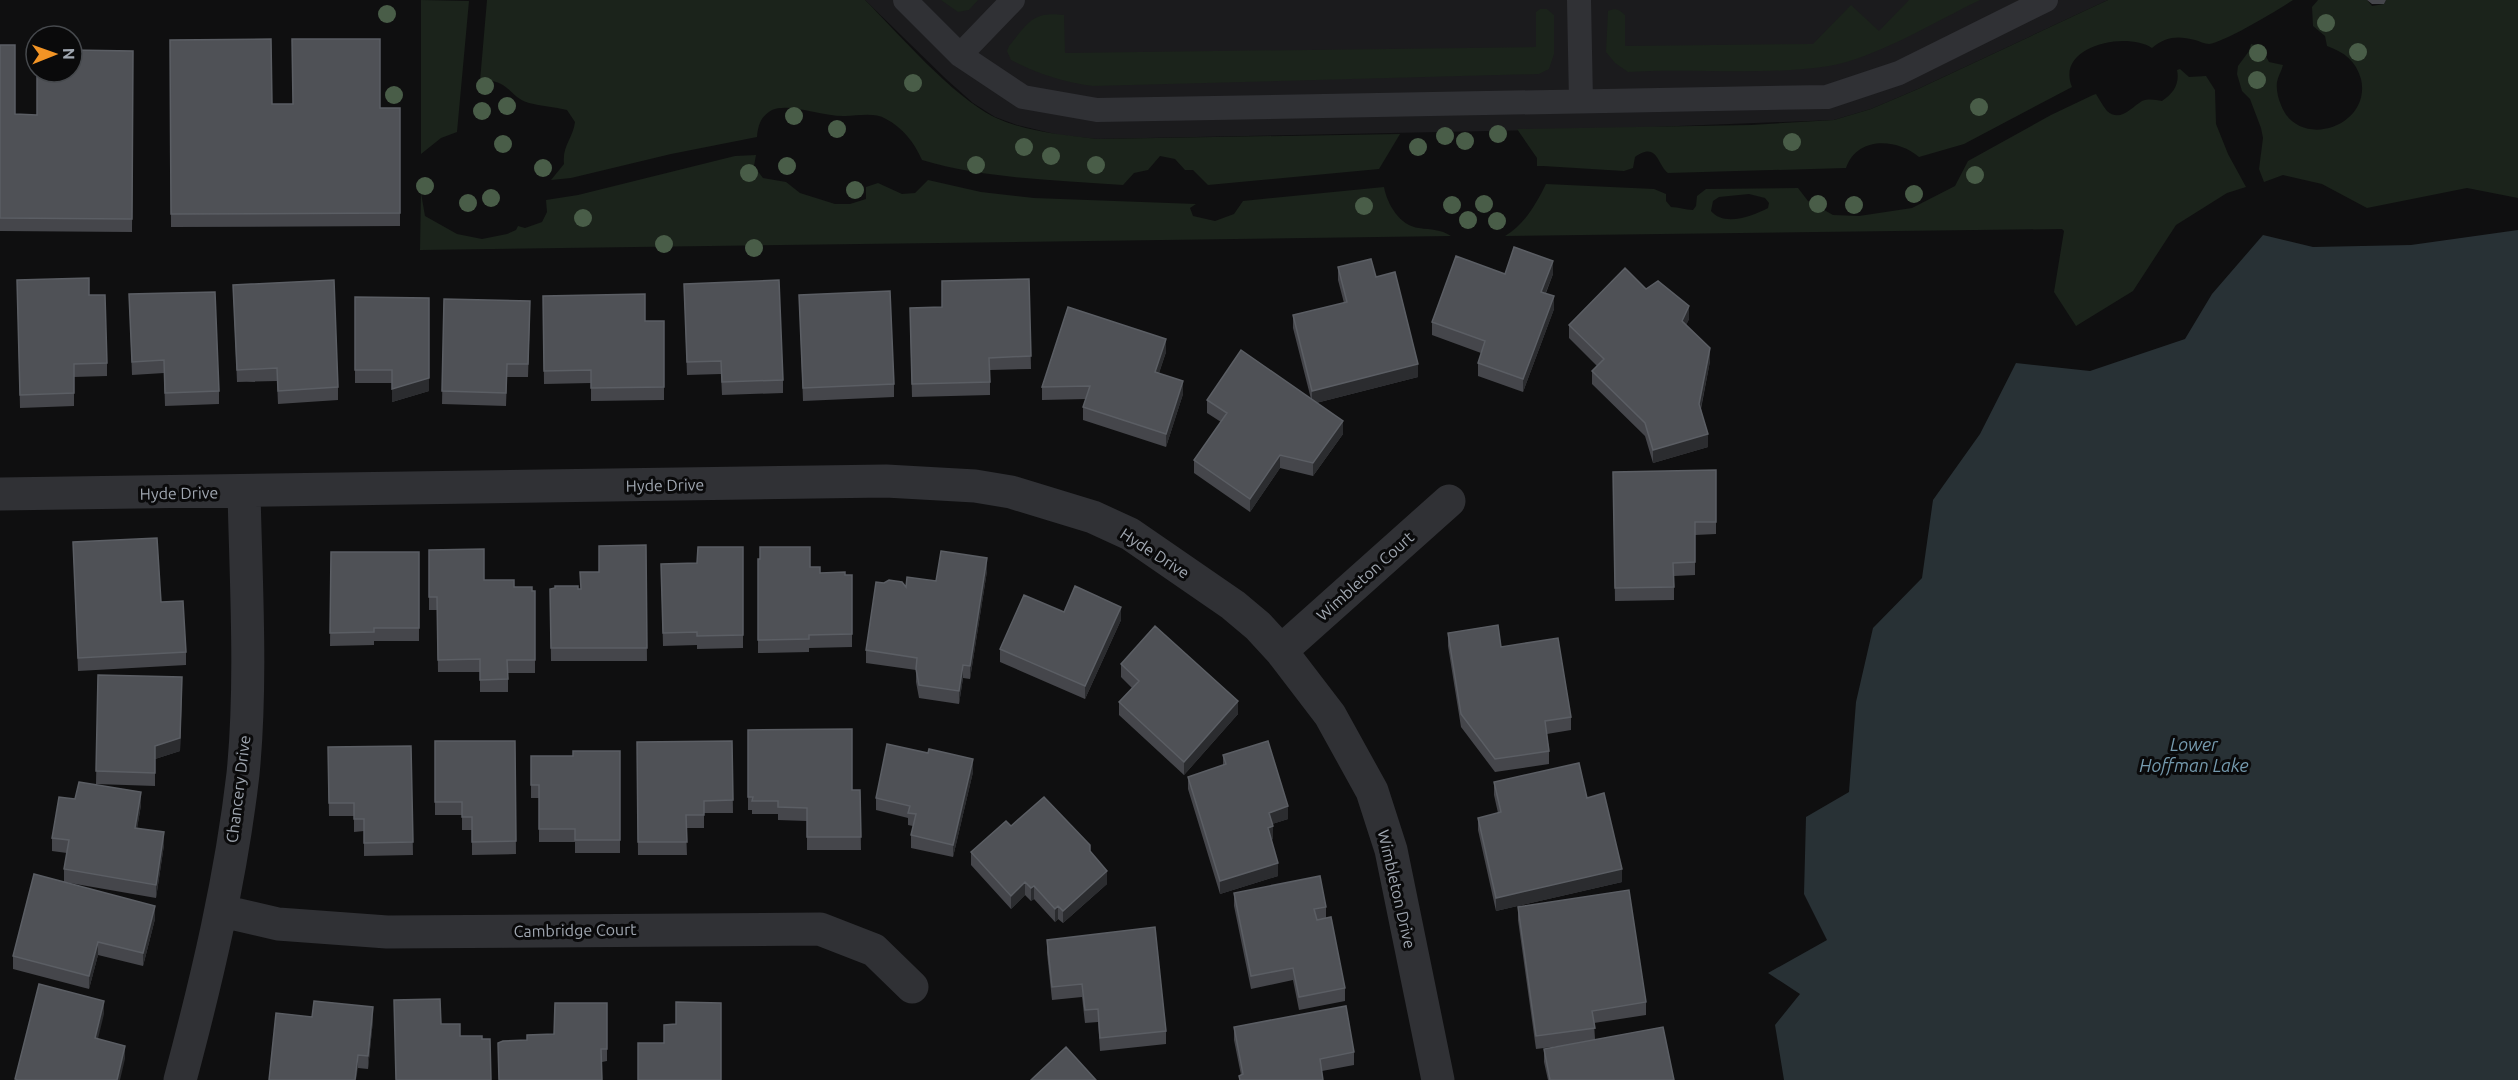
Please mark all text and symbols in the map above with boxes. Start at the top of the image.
north arrow [24,24,84,84]
text: N [60,48,78,60]
street label: Hyde Drive [626,475,704,495]
street label: Hyde Drive [140,483,218,503]
street label: Hyde Drive [1117,524,1193,582]
street label: Wimbleton Court [1313,527,1418,624]
street label: Chancery Drive [222,734,254,844]
water label: Lower Hoffman Lake [2139,734,2249,776]
street label: Wimbleton Drive [1375,828,1419,950]
street label: Cambridge Court [513,920,637,940]

